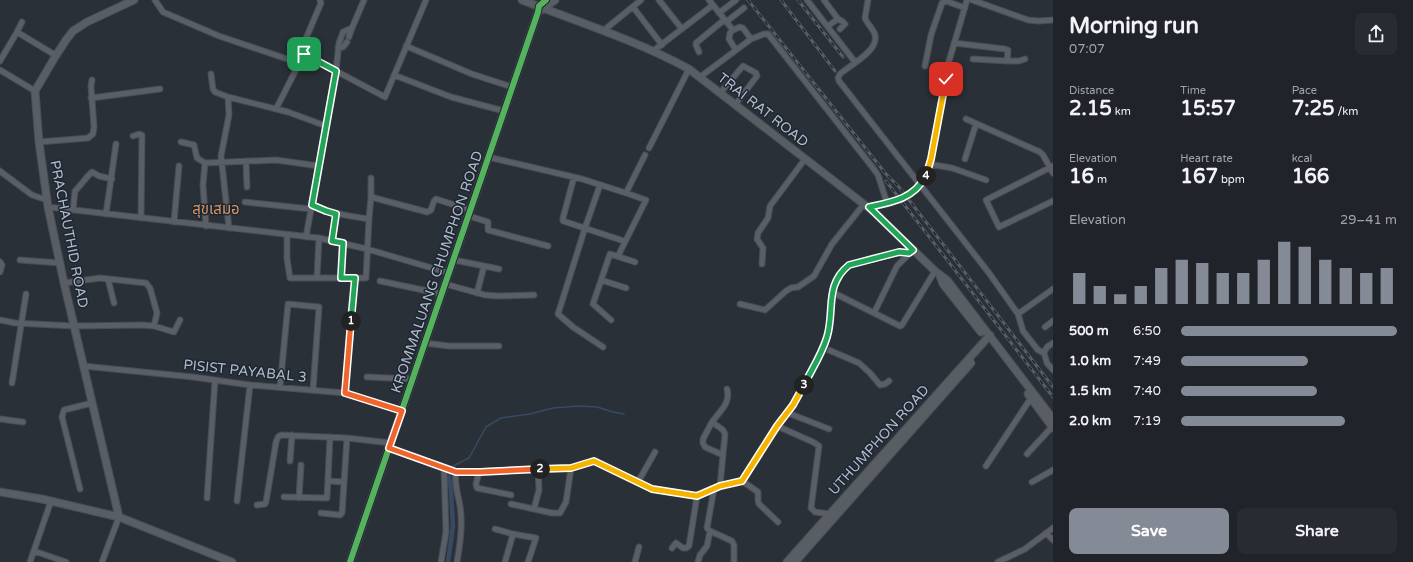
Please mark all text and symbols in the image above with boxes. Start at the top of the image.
text: Morning run [1069,13,1199,39]
button: share [1355,13,1397,55]
pin [287,37,321,71]
text: 07:07 [1069,41,1105,57]
icon: arrive [293,43,315,65]
pin [929,62,963,96]
icon: check [935,68,957,90]
street label: TRAI RAT ROAD [714,69,812,151]
text: Distance [1069,84,1114,97]
text: Time [1180,84,1206,97]
text: Pace [1292,84,1317,97]
text: 2.15 [1069,97,1112,121]
text: 15:57 [1180,97,1236,121]
text: 7:25 [1292,97,1335,121]
text: km [1112,105,1131,118]
text: /km [1335,105,1358,118]
street label: KROMMALUANG CHUMPHON ROAD [387,149,487,395]
text: Elevation [1069,152,1117,165]
text: Heart rate [1180,152,1233,165]
text: kcal [1292,152,1312,165]
street label: PRACHAUTHID ROAD [46,159,92,309]
text: 16 [1069,165,1094,189]
text: 167 [1180,165,1218,189]
text: 166 [1292,165,1329,189]
pin: 4 [916,166,936,186]
text: 4 [923,169,929,182]
text: m [1094,173,1107,186]
text: bpm [1218,173,1245,186]
district label: สุขเสมอ [192,200,240,218]
text: Elevation [1069,212,1126,228]
text: 29–41 m [1340,212,1397,228]
pin: 1 [341,311,361,331]
text: 1 [348,314,354,327]
text: 500 m [1069,323,1109,339]
text: 6:50 [1133,323,1161,339]
text: 1.0 km [1069,353,1111,369]
text: 7:49 [1133,353,1161,369]
street label: PISIST PAYABAL 3 [183,356,307,386]
pin: 3 [794,375,814,395]
text: 3 [801,378,807,391]
street label: UTHUMPHON ROAD [825,381,933,499]
text: 1.5 km [1069,383,1111,399]
text: 7:40 [1133,383,1161,399]
text: 2.0 km [1069,413,1111,429]
text: 7:19 [1133,413,1161,429]
pin: 2 [530,459,550,479]
text: 2 [537,462,543,475]
button: Save [1069,508,1229,554]
button: Share [1237,508,1397,554]

